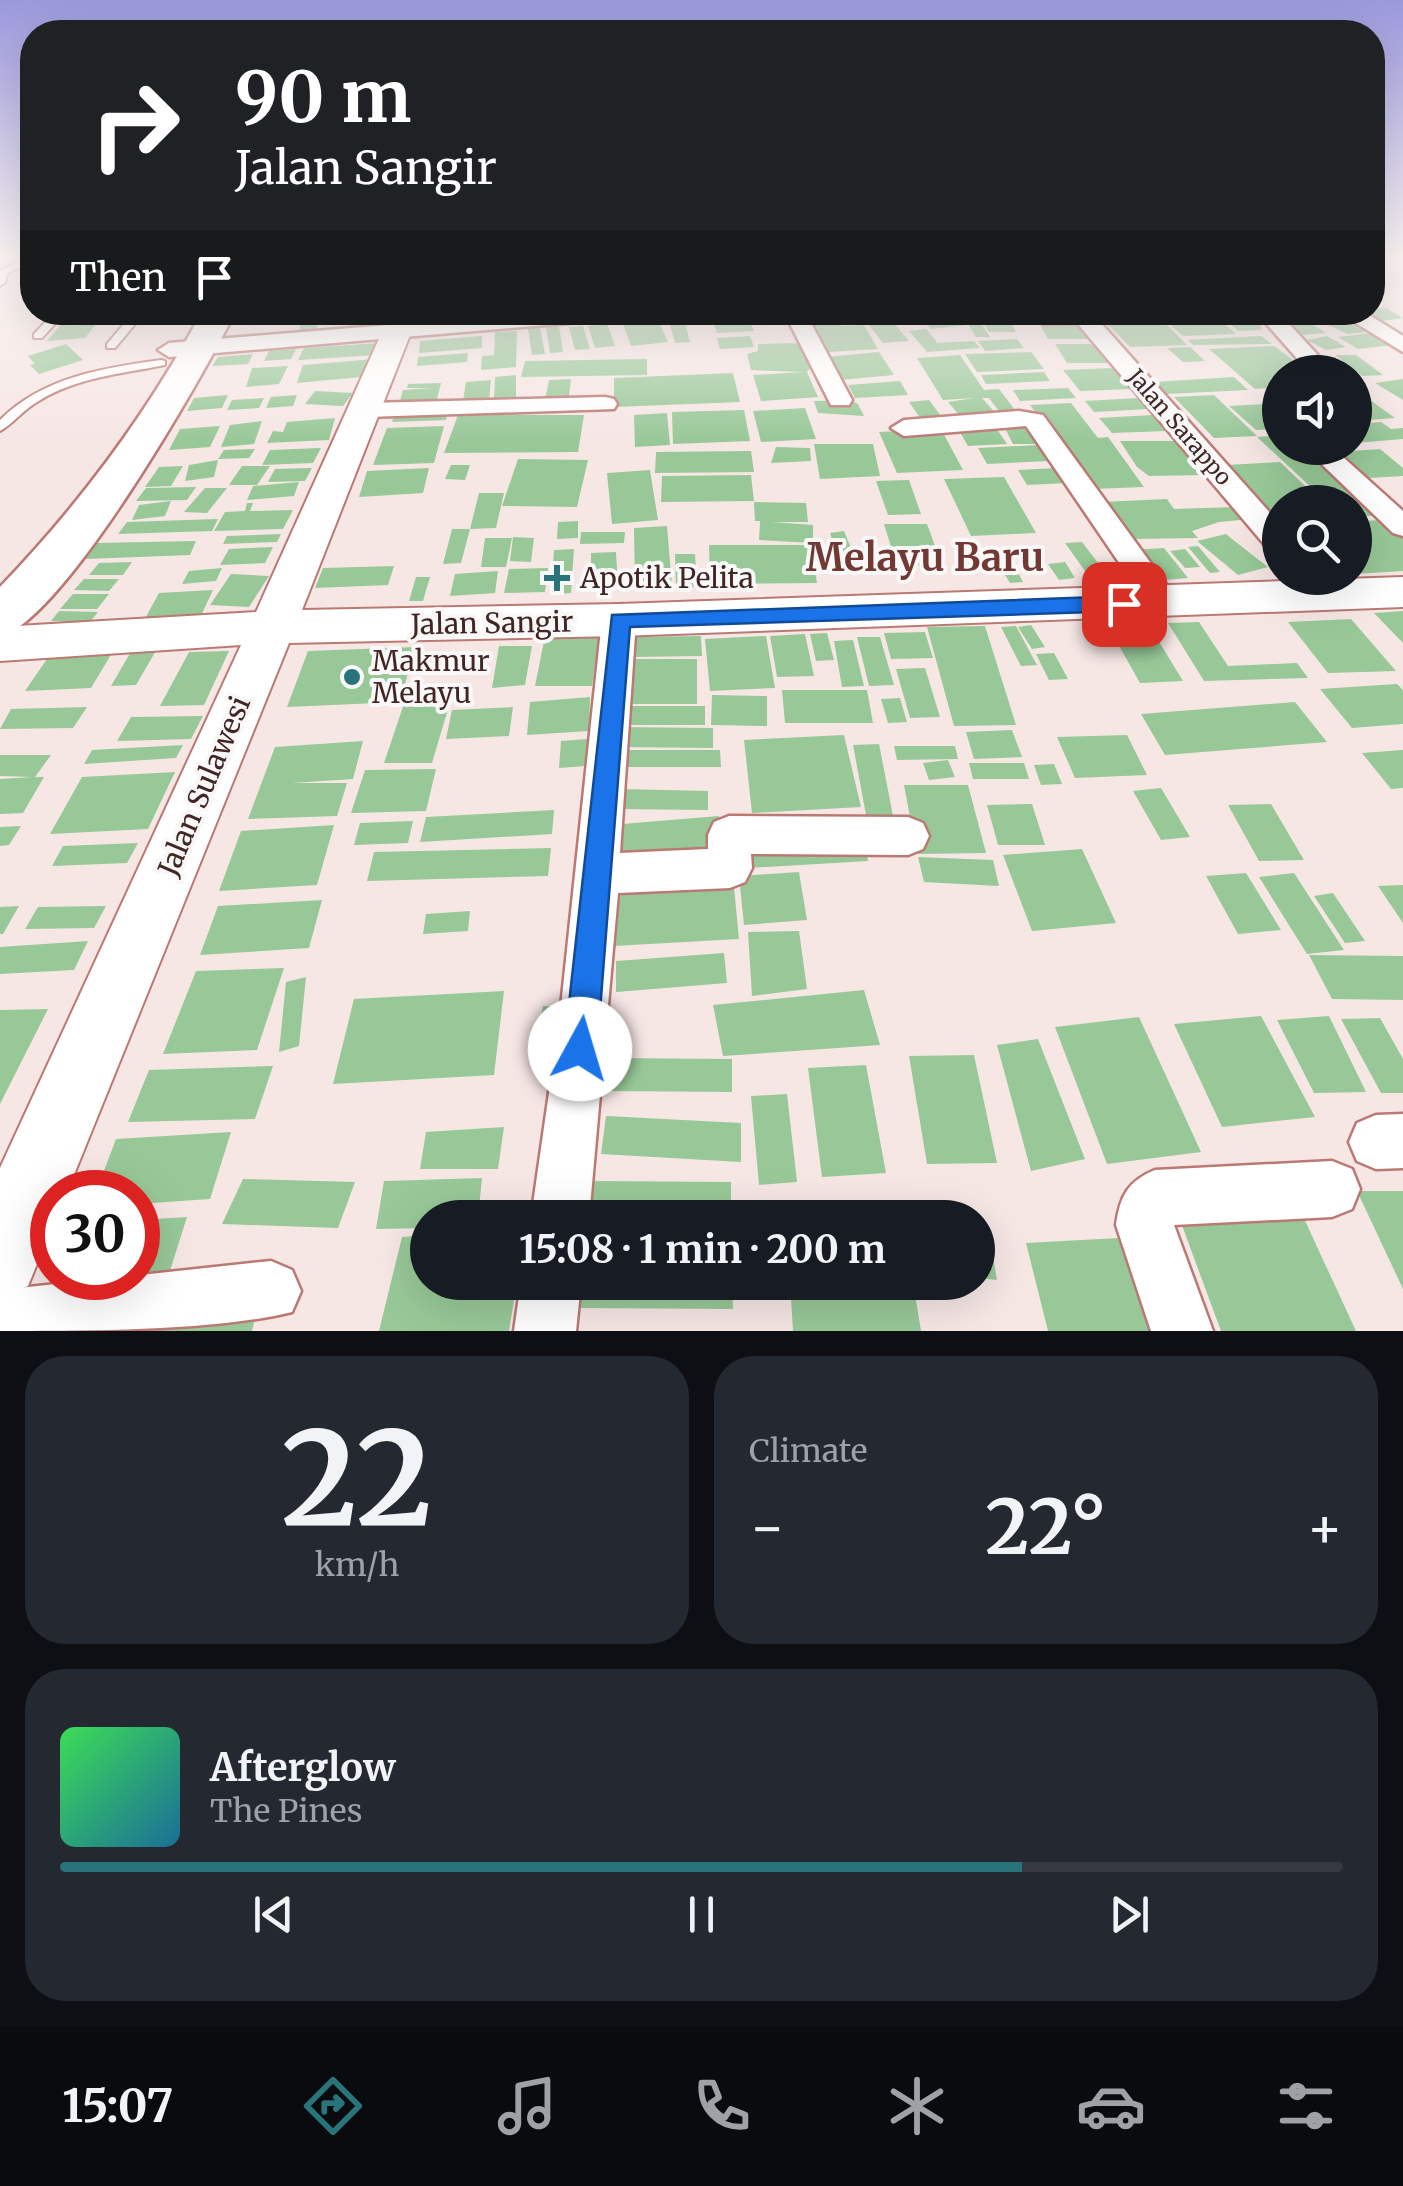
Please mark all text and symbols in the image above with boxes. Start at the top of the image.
text: 90 m [235,53,412,141]
icon: right [70,60,200,190]
text: Jalan Sangir [235,140,497,196]
icon: arrive [187,250,242,305]
text: Then [70,254,167,301]
map controls [1262,355,1372,595]
button: sound [1262,355,1372,465]
street label: Jalan Sarappo [1121,362,1238,491]
button: search [1262,485,1372,595]
district label: Melayu Baru [806,534,1044,581]
place label: Apotik Pelita [579,560,754,596]
pin [1082,562,1167,647]
marker: Apotik Pelita [544,565,570,591]
icon: arrive [1097,577,1152,632]
street label: Jalan Sangir [409,604,574,642]
place label: Makmur Melayu [372,643,490,711]
marker: Makmur Melayu [341,666,363,688]
street label: Jalan Sulawesi [150,691,258,882]
position arrow [528,997,632,1101]
speed limit sign: 30 [30,1170,160,1300]
text: 15:08 · 1 min · 200 m [519,1226,886,1273]
text: 22 [281,1398,433,1561]
text: Climate [749,1431,867,1471]
text: 22° [985,1480,1107,1574]
text: − [749,1493,786,1562]
text: + [1306,1493,1343,1562]
text: km/h [315,1545,399,1585]
text: Afterglow [210,1744,396,1791]
text: The Pines [210,1791,362,1831]
icon: previous [246,1887,301,1942]
icon: pause [674,1887,729,1942]
icon: next [1102,1887,1157,1942]
icon: directions [298,2071,368,2141]
icon: music [492,2071,562,2141]
icon: phone [687,2071,757,2141]
icon: climate [882,2071,952,2141]
icon: car [1076,2071,1146,2141]
icon: filters [1271,2071,1341,2141]
text: 15:07 [62,2078,173,2134]

